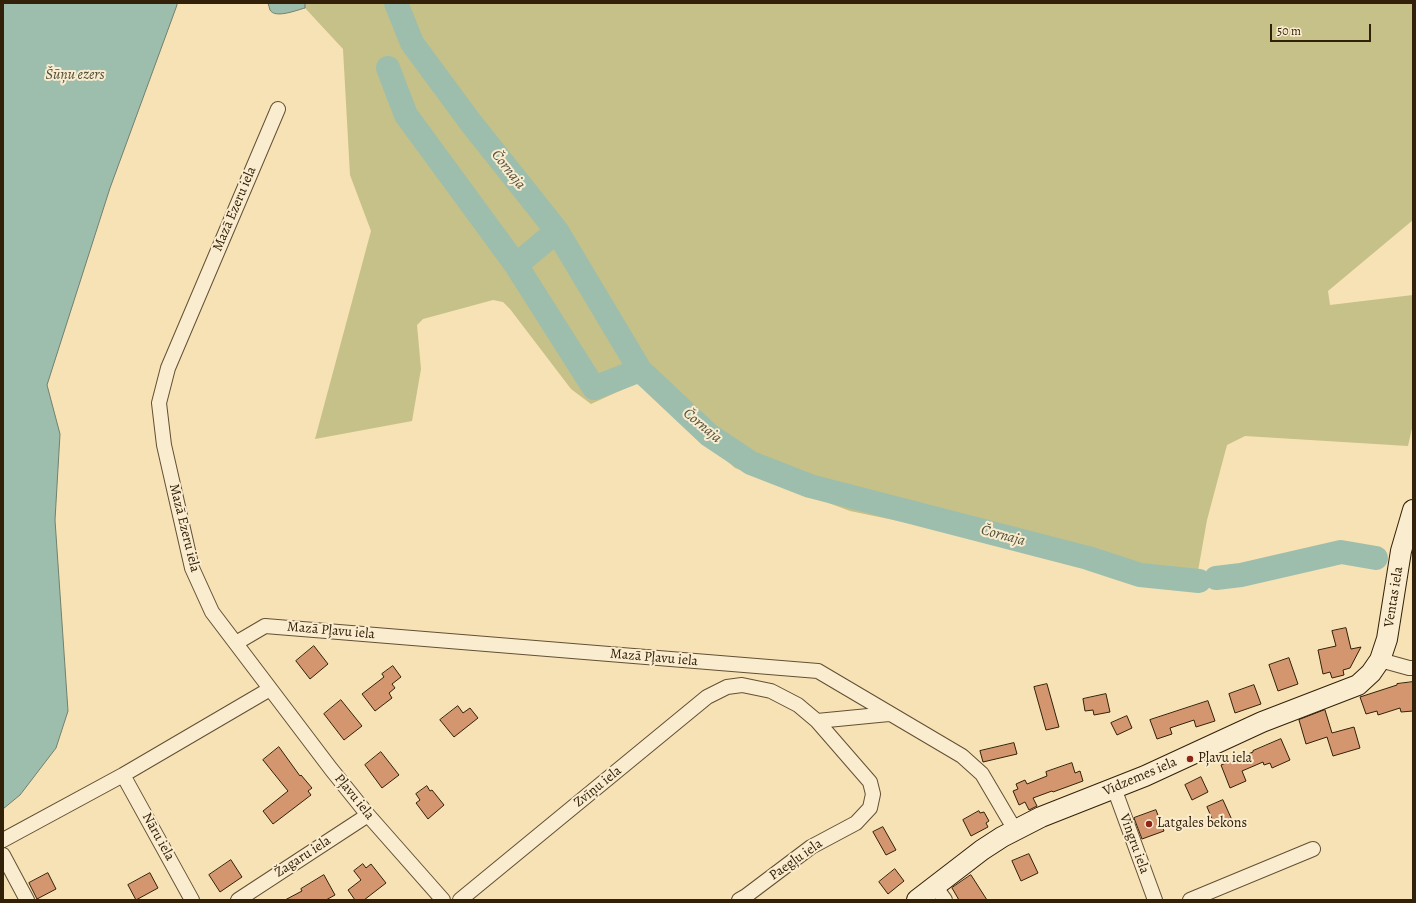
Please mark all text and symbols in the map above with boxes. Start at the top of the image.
scale bar [1272,16,1373,42]
text: 50 m [1277,23,1301,39]
water label: Šūņu ezers [45,66,105,84]
water label: Čornaja [487,147,529,193]
street label: Mazā Ezeru iela [210,164,260,254]
water label: Čornaja [679,405,725,447]
street label: Mazā Ezeru iela [165,482,203,574]
water label: Čornaja [979,521,1027,551]
street label: Ventas iela [1381,565,1407,629]
street label: Mazā Pļavu iela [286,619,376,643]
street label: Mazā Pļavu iela [609,646,699,670]
place label: Pļavu iela [1198,751,1252,767]
street label: Vidzemes iela [1101,754,1179,800]
marker: Pļavu iela [1185,754,1195,764]
street label: Zvīņu iela [571,763,625,811]
street label: Pļavu iela [330,771,378,823]
street label: Nāru iela [138,810,178,864]
street label: Vingru iela [1115,812,1153,876]
place label: Latgales bekons [1157,816,1247,832]
marker: Latgales bekons [1144,819,1154,829]
street label: Žagaru iela [272,833,334,881]
street label: Paegļu iela [766,836,826,884]

